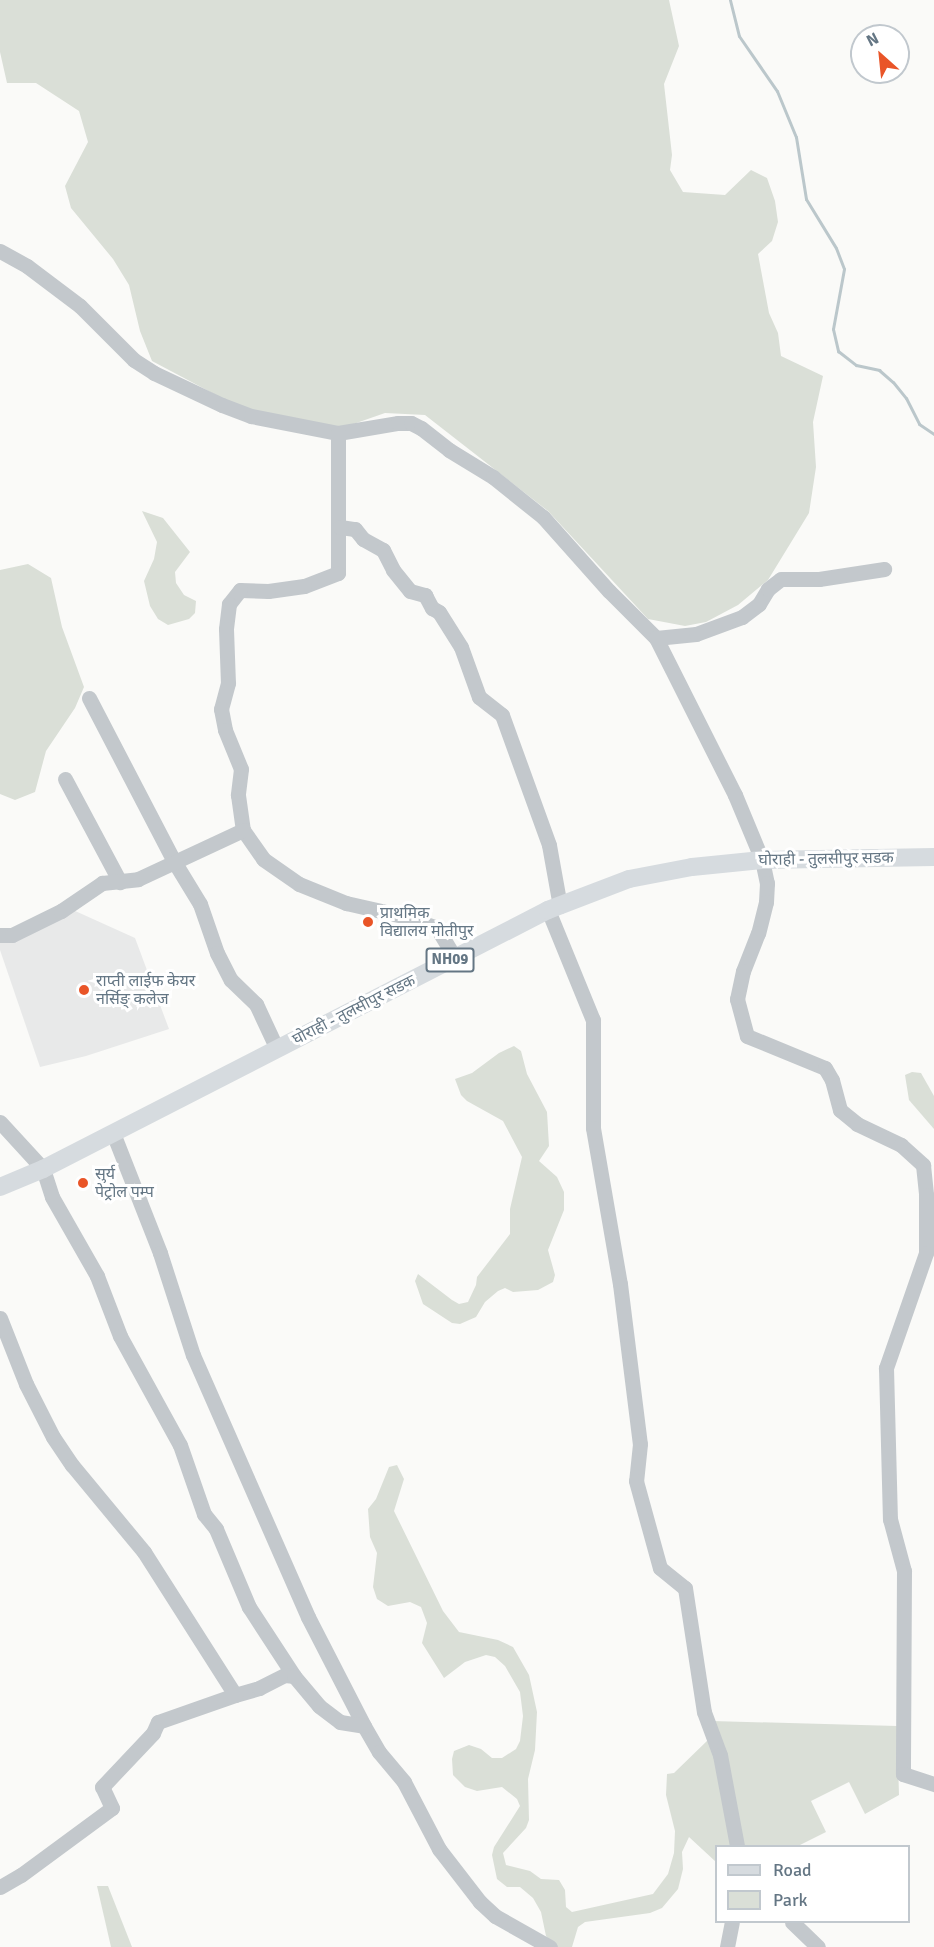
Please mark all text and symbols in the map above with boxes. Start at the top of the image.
north arrow [850,24,910,84]
text: N [863,28,882,51]
street label: घोराही - तुलसीपुर सडक [758,848,894,870]
place label: प्राथमिक विद्यालय मोतीपुर [380,903,474,941]
marker: प्राथमिक विद्यालय मोतीपुर [361,915,375,929]
road number: NH09 [424,948,476,972]
place label: राप्ती लाईफ केयर नर्सिङ् कलेज [96,971,195,1009]
street label: घोराही - तुलसीपुर सडक [289,971,419,1049]
marker: राप्ती लाईफ केयर नर्सिङ् कलेज [77,983,91,997]
place label: सुर्य पेट्रोल पम्प [95,1164,154,1202]
marker: सुर्य पेट्रोल पम्प [76,1176,90,1190]
legend [715,1845,910,1923]
text: Road [773,1859,812,1881]
text: Park [773,1889,808,1911]

